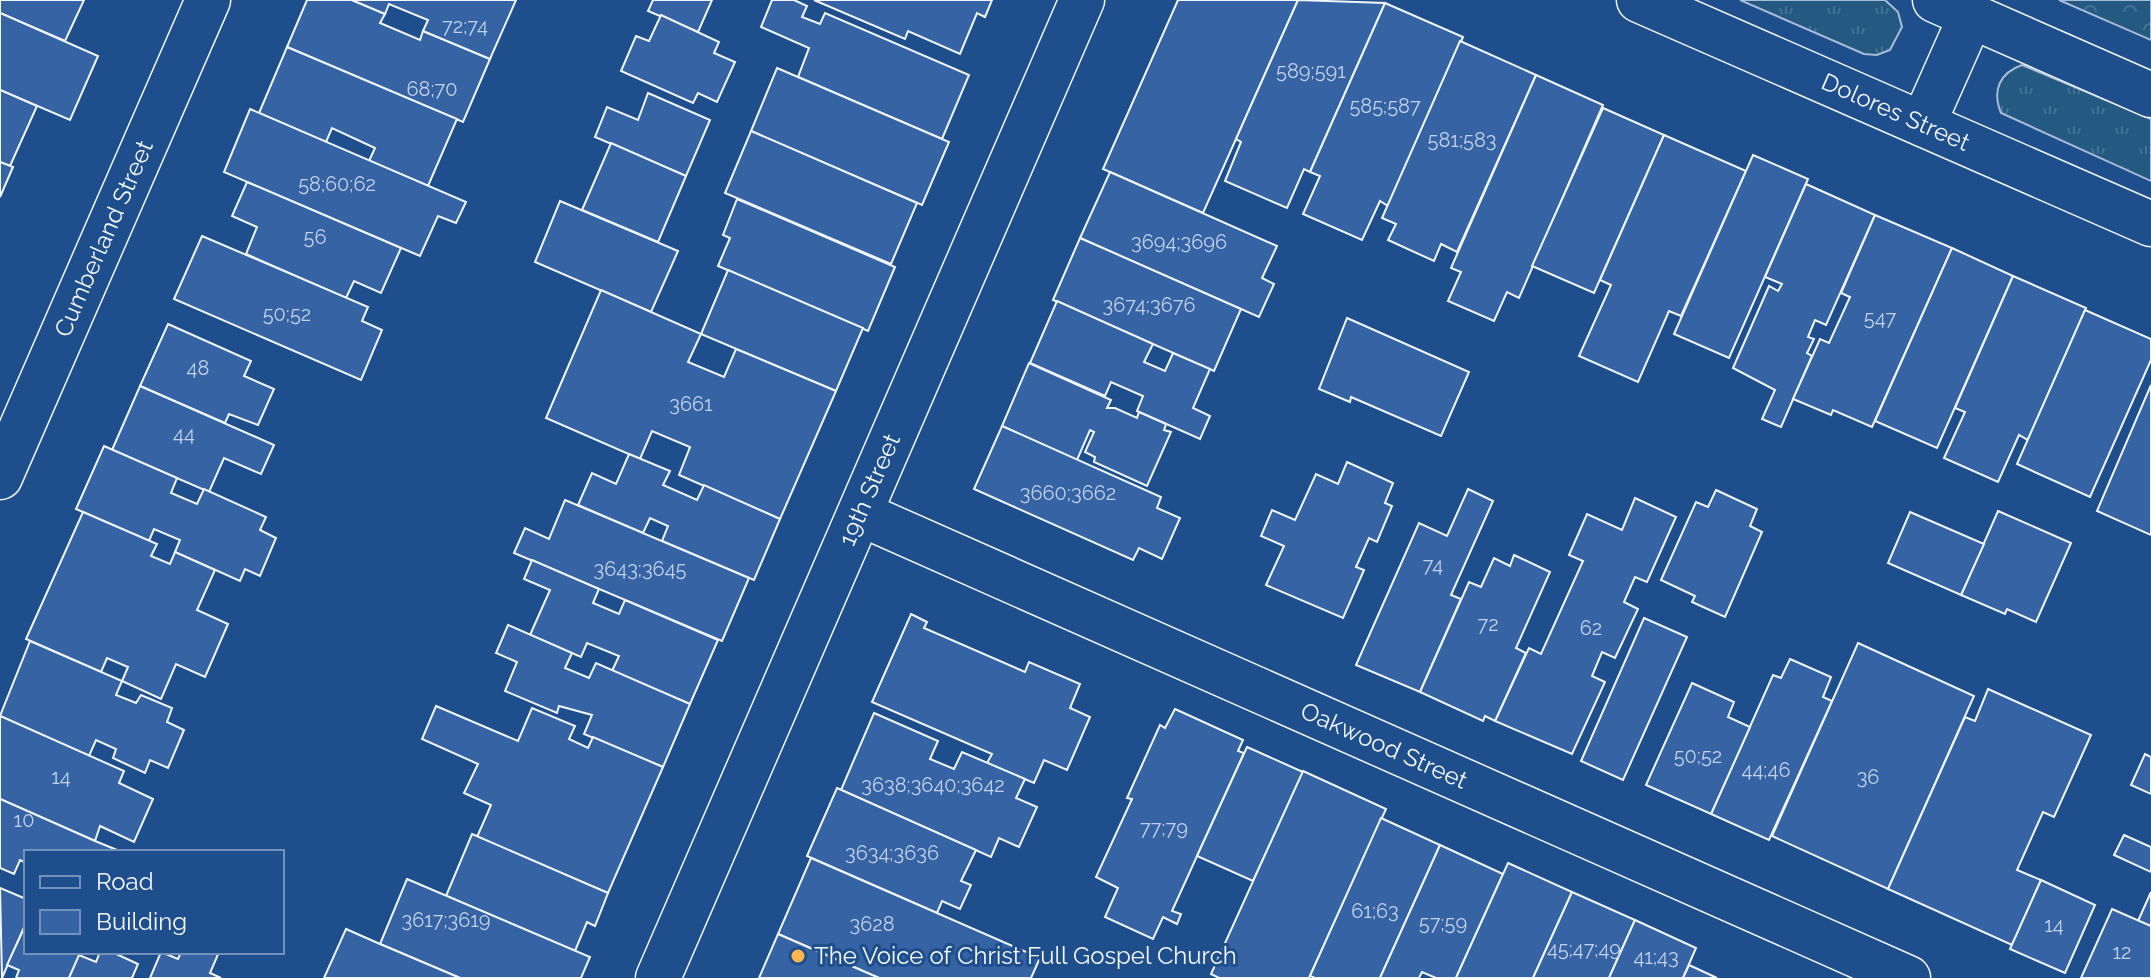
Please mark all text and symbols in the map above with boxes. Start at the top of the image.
house number: 72;74 [442,14,488,38]
house number: 589;591 [1276,59,1346,83]
street label: Dolores Street [1817,67,1974,157]
house number: 68;70 [407,77,457,101]
house number: 585;587 [1349,94,1421,118]
house number: 581;583 [1428,128,1496,152]
street label: Cumberland Street [48,136,159,341]
house number: 58;60;62 [298,172,376,196]
house number: 56 [304,225,326,249]
house number: 3694;3696 [1131,230,1227,254]
house number: 3674;3676 [1103,293,1195,317]
house number: 50;52 [263,302,311,326]
house number: 547 [1864,306,1897,330]
house number: 48 [187,356,209,380]
house number: 3661 [669,392,713,416]
house number: 44 [173,422,195,446]
street label: 19th Street [832,429,906,550]
house number: 3660;3662 [1020,481,1116,505]
house number: 74 [1423,553,1443,577]
house number: 3643;3645 [594,557,687,581]
house number: 72 [1477,612,1499,636]
house number: 62 [1580,616,1602,640]
street label: Oakwood Street [1296,696,1472,795]
house number: 50;52 [1674,744,1722,768]
house number: 44;46 [1742,758,1790,782]
house number: 14 [51,765,71,789]
house number: 36 [1857,765,1879,789]
house number: 3638;3640;3642 [861,773,1005,797]
house number: 10 [14,808,34,832]
house number: 77;79 [1140,816,1188,840]
house number: 3634;3636 [845,841,939,865]
legend [24,850,284,954]
text: Road [96,867,154,896]
house number: 61;63 [1351,899,1399,923]
text: Building [96,907,187,936]
house number: 3617;3619 [401,908,491,932]
house number: 57;59 [1419,911,1467,935]
house number: 3628 [849,912,895,936]
house number: 14 [2044,913,2064,937]
house number: 45;47;49 [1547,937,1621,961]
house number: 12 [2113,940,2131,964]
place label: The Voice of Christ Full Gospel Church [814,941,1237,970]
house number: 41;43 [1633,945,1679,969]
marker: The Voice of Christ Full Gospel Church [789,947,807,965]

